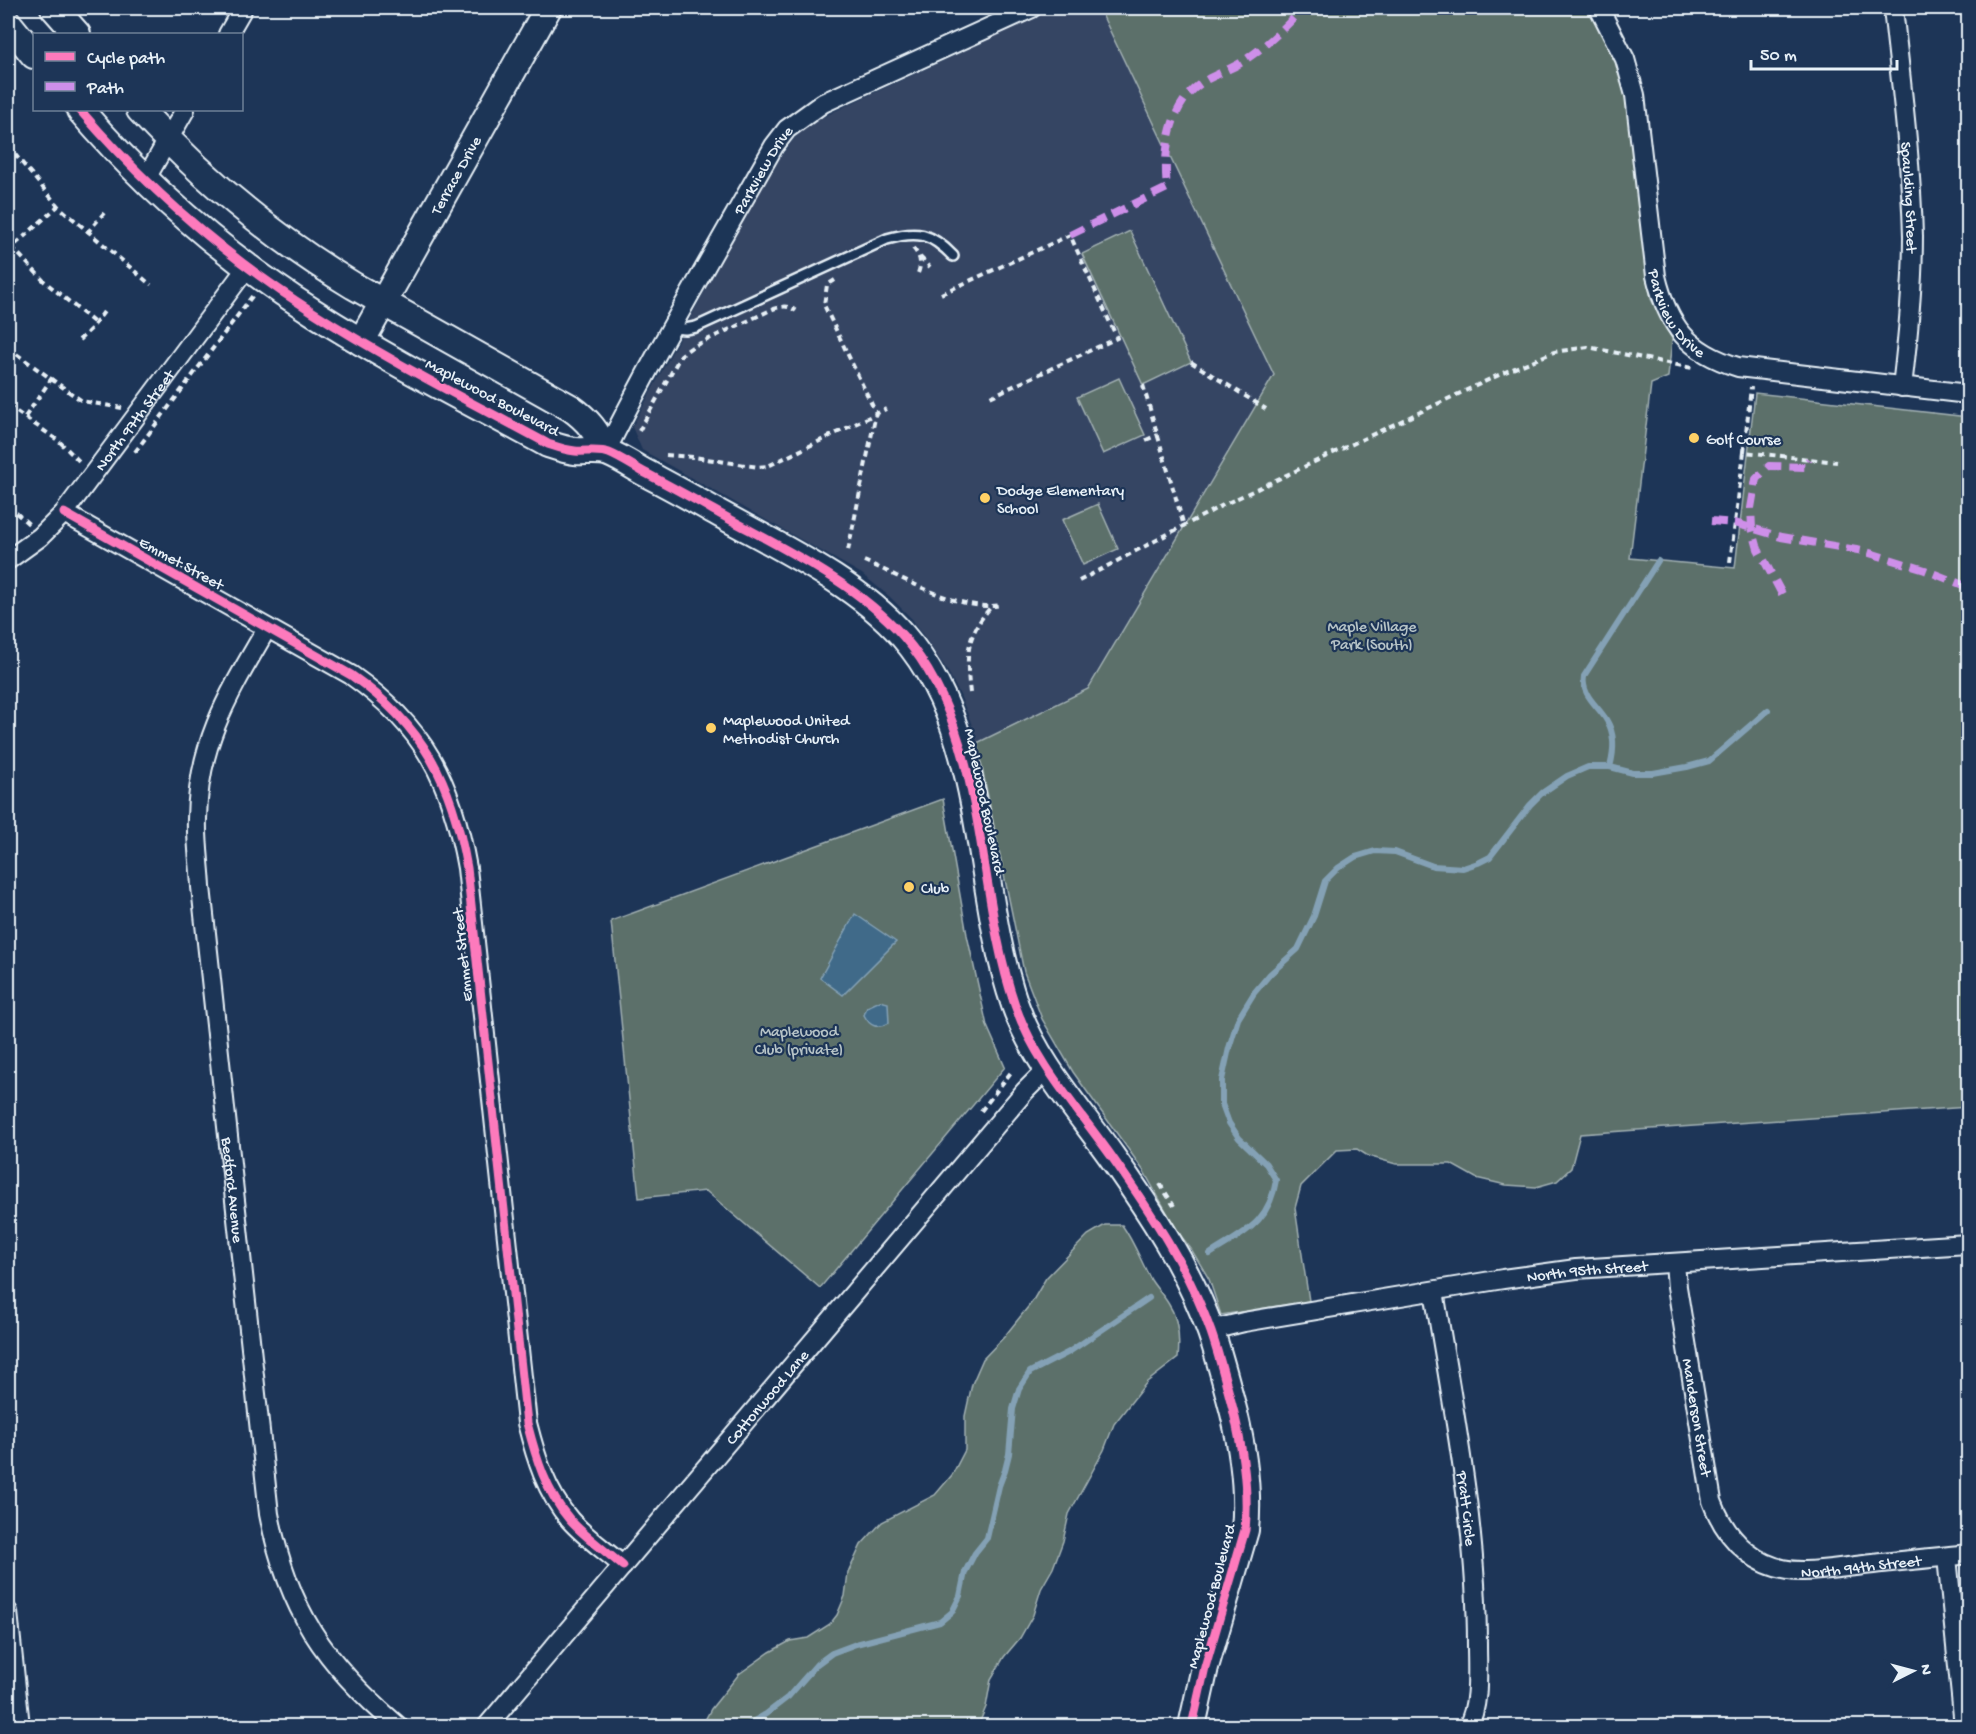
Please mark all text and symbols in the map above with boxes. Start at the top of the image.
legend [33,33,243,111]
scale bar [1751,33,1896,71]
text: 50 m [1760,46,1797,67]
text: Cycle path [87,49,165,70]
text: Path [86,79,124,100]
street label: Parkview Drive [731,123,799,220]
street label: Terrace Drive [428,133,488,220]
street label: Spaulding Street [1894,141,1919,254]
street label: Parkview Drive [1642,267,1708,364]
street label: Maplewood Boulevard [421,356,563,443]
street label: North 97th Street [93,366,181,476]
marker: Golf Course [1687,431,1701,445]
place label: Golf Course [1706,432,1782,451]
place label: Dodge Elementary School [996,483,1124,520]
marker: Dodge Elementary School [978,491,992,505]
street label: Emmet Street [135,534,227,597]
park label: Maple Village Park (South) [1327,619,1417,656]
place label: Maplewood United Methodist Church [723,713,851,750]
marker: Maplewood United Methodist Church [704,721,718,735]
street label: Maplewood Boulevard [958,727,1008,878]
marker: Club [902,880,916,894]
place label: Club [921,881,950,900]
street label: Emmet Street [450,905,479,1002]
park label: Maplewood Club (private) [755,1024,843,1061]
street label: Bedford Avenue [215,1136,246,1245]
street label: North 95th Street [1526,1258,1650,1289]
street label: Cottonwood Lane [723,1347,815,1450]
street label: Manderson Street [1676,1357,1714,1480]
street label: Pratt Circle [1450,1469,1478,1548]
street label: Maplewood Boulevard [1185,1521,1242,1671]
street label: North 94th Street [1801,1553,1924,1584]
north arrow [1883,1641,1943,1701]
text: N [1914,1664,1934,1677]

